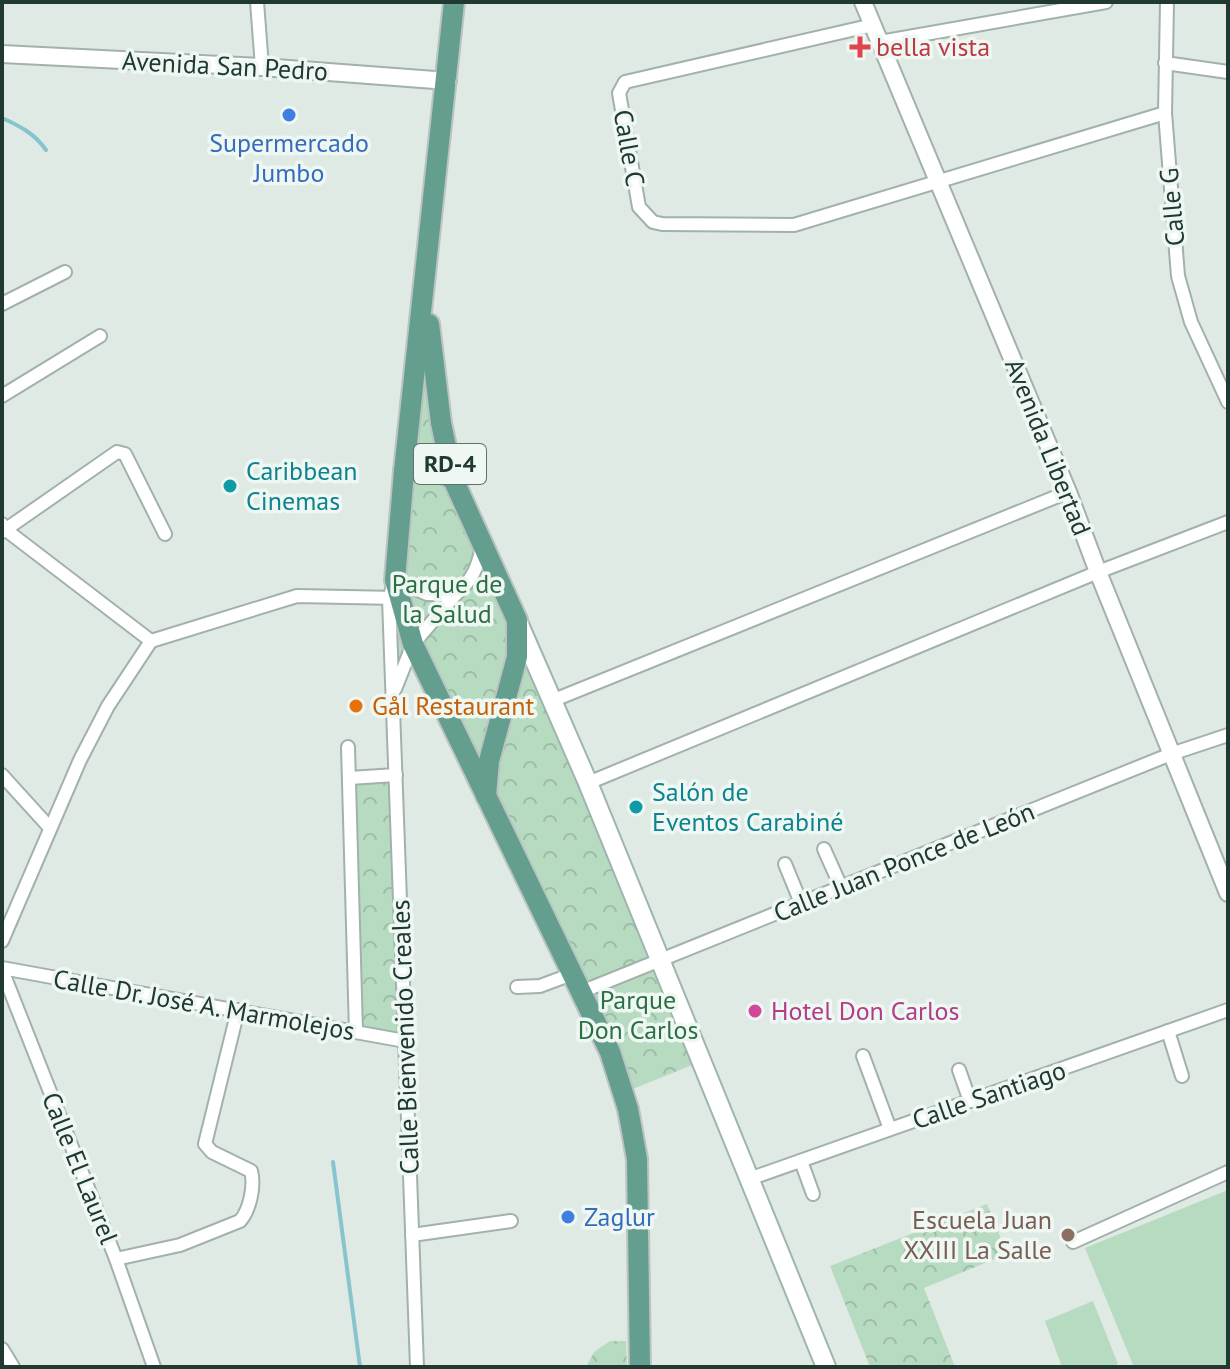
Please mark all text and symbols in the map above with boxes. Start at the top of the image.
place label: bella vista [876,30,990,63]
marker: bella vista [851,38,869,56]
street label: Avenida San Pedro [121,44,329,87]
marker: Supermercado Jumbo [280,106,298,124]
street label: Calle C [607,107,652,189]
place label: Supermercado Jumbo [209,126,369,189]
street label: Calle G [1152,166,1191,248]
street label: Avenida Libertad [998,354,1099,540]
road number: RD-4 [414,444,486,484]
place label: Caribbean Cinemas [246,454,358,517]
marker: Caribbean Cinemas [221,477,239,495]
park label: Parque de la Salud [392,567,502,630]
place label: Gål Restaurant [372,689,534,722]
marker: Gål Restaurant [347,697,365,715]
place label: Salón de Eventos Carabiné [652,775,843,838]
street label: Calle Juan Ponce de León [769,794,1039,929]
marker: Salón de Eventos Carabiné [627,798,645,816]
street label: Calle Bienvenido Creales [383,899,426,1175]
street label: Calle Dr. José A. Marmolejos [51,962,357,1047]
park label: Parque Don Carlos [578,983,698,1046]
place label: Hotel Don Carlos [771,994,959,1027]
marker: Hotel Don Carlos [746,1002,764,1020]
street label: Calle Santiago [908,1053,1070,1136]
street label: Calle El Laurel [35,1087,126,1249]
place label: Zaglur [584,1200,655,1233]
place label: Escuela Juan XXIII La Salle [903,1203,1052,1266]
marker: Zaglur [559,1208,577,1226]
marker: Escuela Juan XXIII La Salle [1059,1226,1077,1244]

